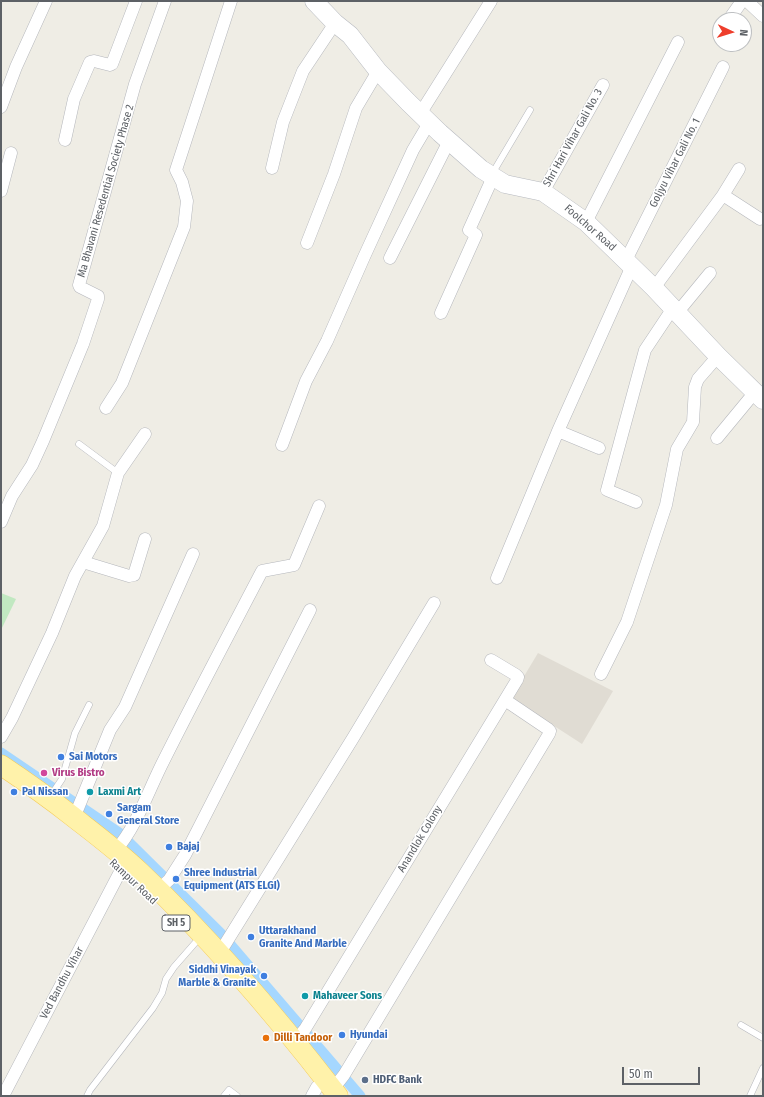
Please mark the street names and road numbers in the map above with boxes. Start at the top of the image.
street label: Shri Hari Vihar Gali No. 3 [541,87,605,189]
street label: Ma Bhavani Resedential Society Phase 2 [75,103,137,279]
street label: Goljyu Vihar Gali No. 1 [647,116,703,210]
street label: Foolchor Road [561,202,619,254]
street label: Anandlok Colony [395,803,445,875]
street label: Rampur Road [106,857,160,907]
road number: SH 5 [162,915,190,931]
street label: Ved Bandhu Vihar [37,945,87,1021]

